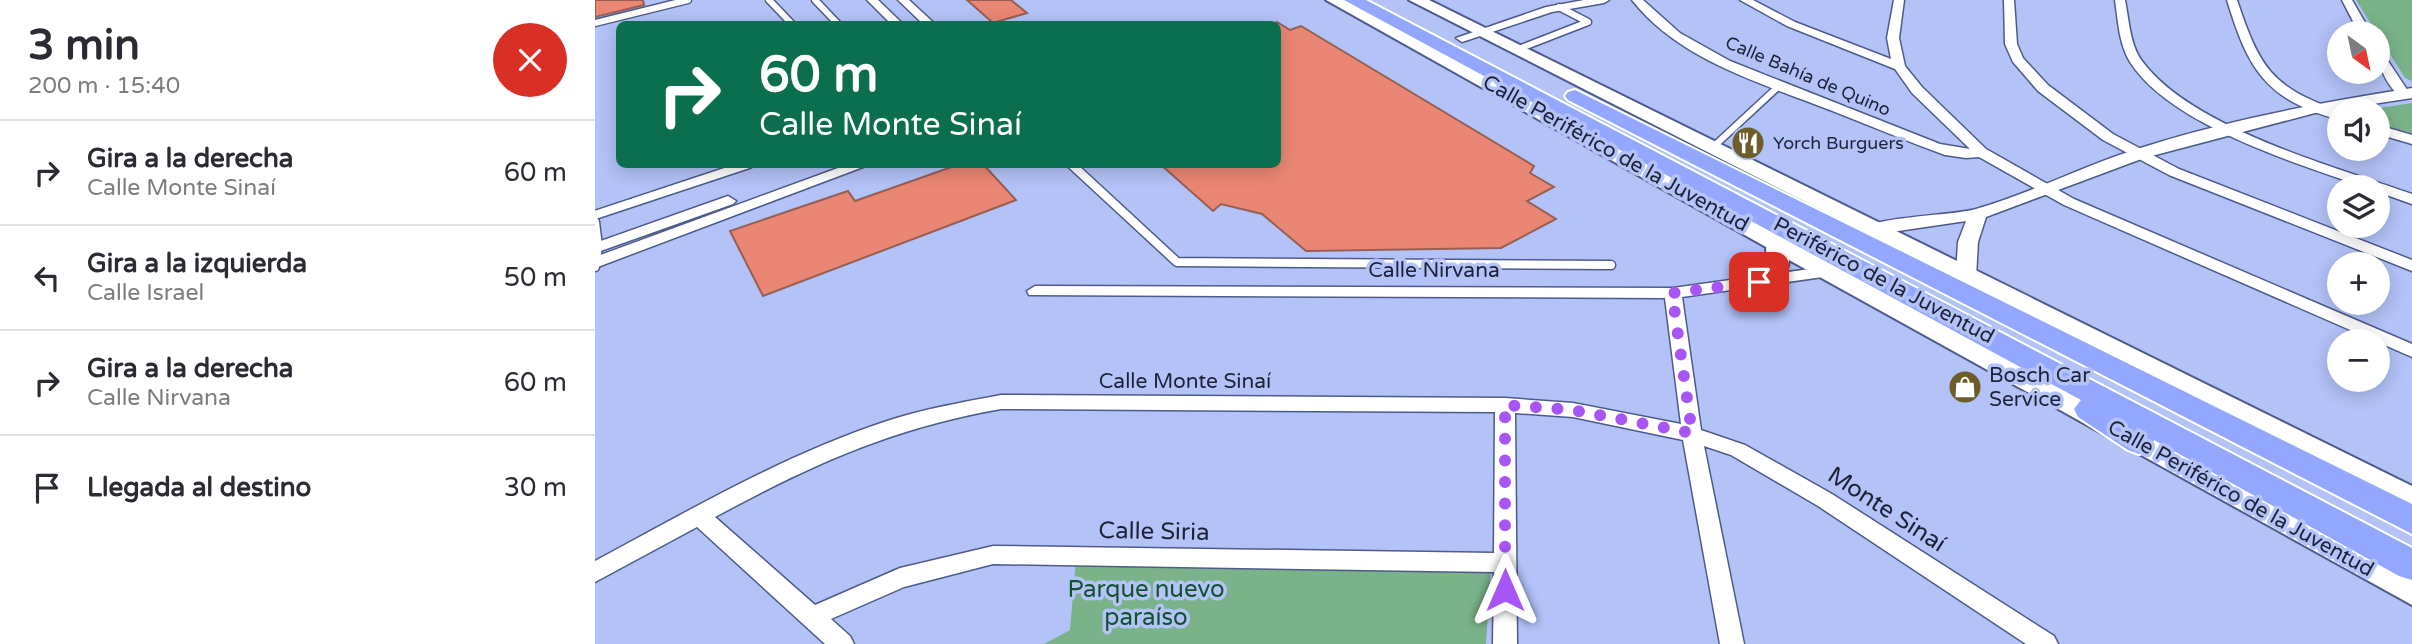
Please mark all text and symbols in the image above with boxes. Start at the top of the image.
text: 3 min [28,20,140,71]
north arrow [2327,21,2391,84]
map controls [2327,21,2390,392]
button: close [493,23,567,97]
street label: Calle Bahía de Quino [1722,31,1894,121]
text: 60 m [759,46,878,105]
icon: right [644,49,735,140]
street label: Calle Periférico de la Juventud [1478,70,1753,237]
text: 200 m · 15:40 [28,72,180,100]
button: sound [2327,98,2390,161]
text: Calle Monte Sinaí [759,106,1022,144]
restaurant icon: Yorch Burguers [1729,124,1767,162]
place label: Yorch Burguers [1773,132,1904,154]
text: Gira a la derecha [87,143,293,174]
icon: right [28,154,66,192]
text: 60 m [504,157,567,188]
text: Calle Monte Sinaí [87,174,276,202]
button: layers [2327,175,2390,238]
street label: Periférico de la Juventud [1769,212,1998,349]
text: Gira a la izquierda [87,248,307,279]
pin [1729,252,1789,312]
button: + [2327,252,2390,315]
street label: Calle Nirvana [1368,258,1500,283]
icon: left [28,259,66,297]
text: 50 m [504,262,567,293]
icon: arrive [1740,263,1778,301]
text: Calle Israel [87,279,204,307]
button: − [2327,329,2390,392]
text: Gira a la derecha [87,353,293,384]
place label: Bosch Car Service [1989,363,2090,412]
icon: right [28,364,66,402]
text: 60 m [504,367,567,398]
shop icon: Bosch Car Service [1946,368,1984,406]
street label: Calle Monte Sinaí [1099,369,1271,394]
text: Calle Nirvana [87,384,231,412]
street label: Calle Periférico de la Juventud [2103,415,2378,582]
street label: Monte Sinaí [1822,460,1951,558]
icon: arrive [28,469,66,507]
text: Llegada al destino [87,472,311,503]
text: 30 m [504,472,567,503]
street label: Calle Siria [1098,516,1210,547]
position arrow [1468,553,1542,627]
park label: Parque nuevo paraíso [1067,575,1225,632]

